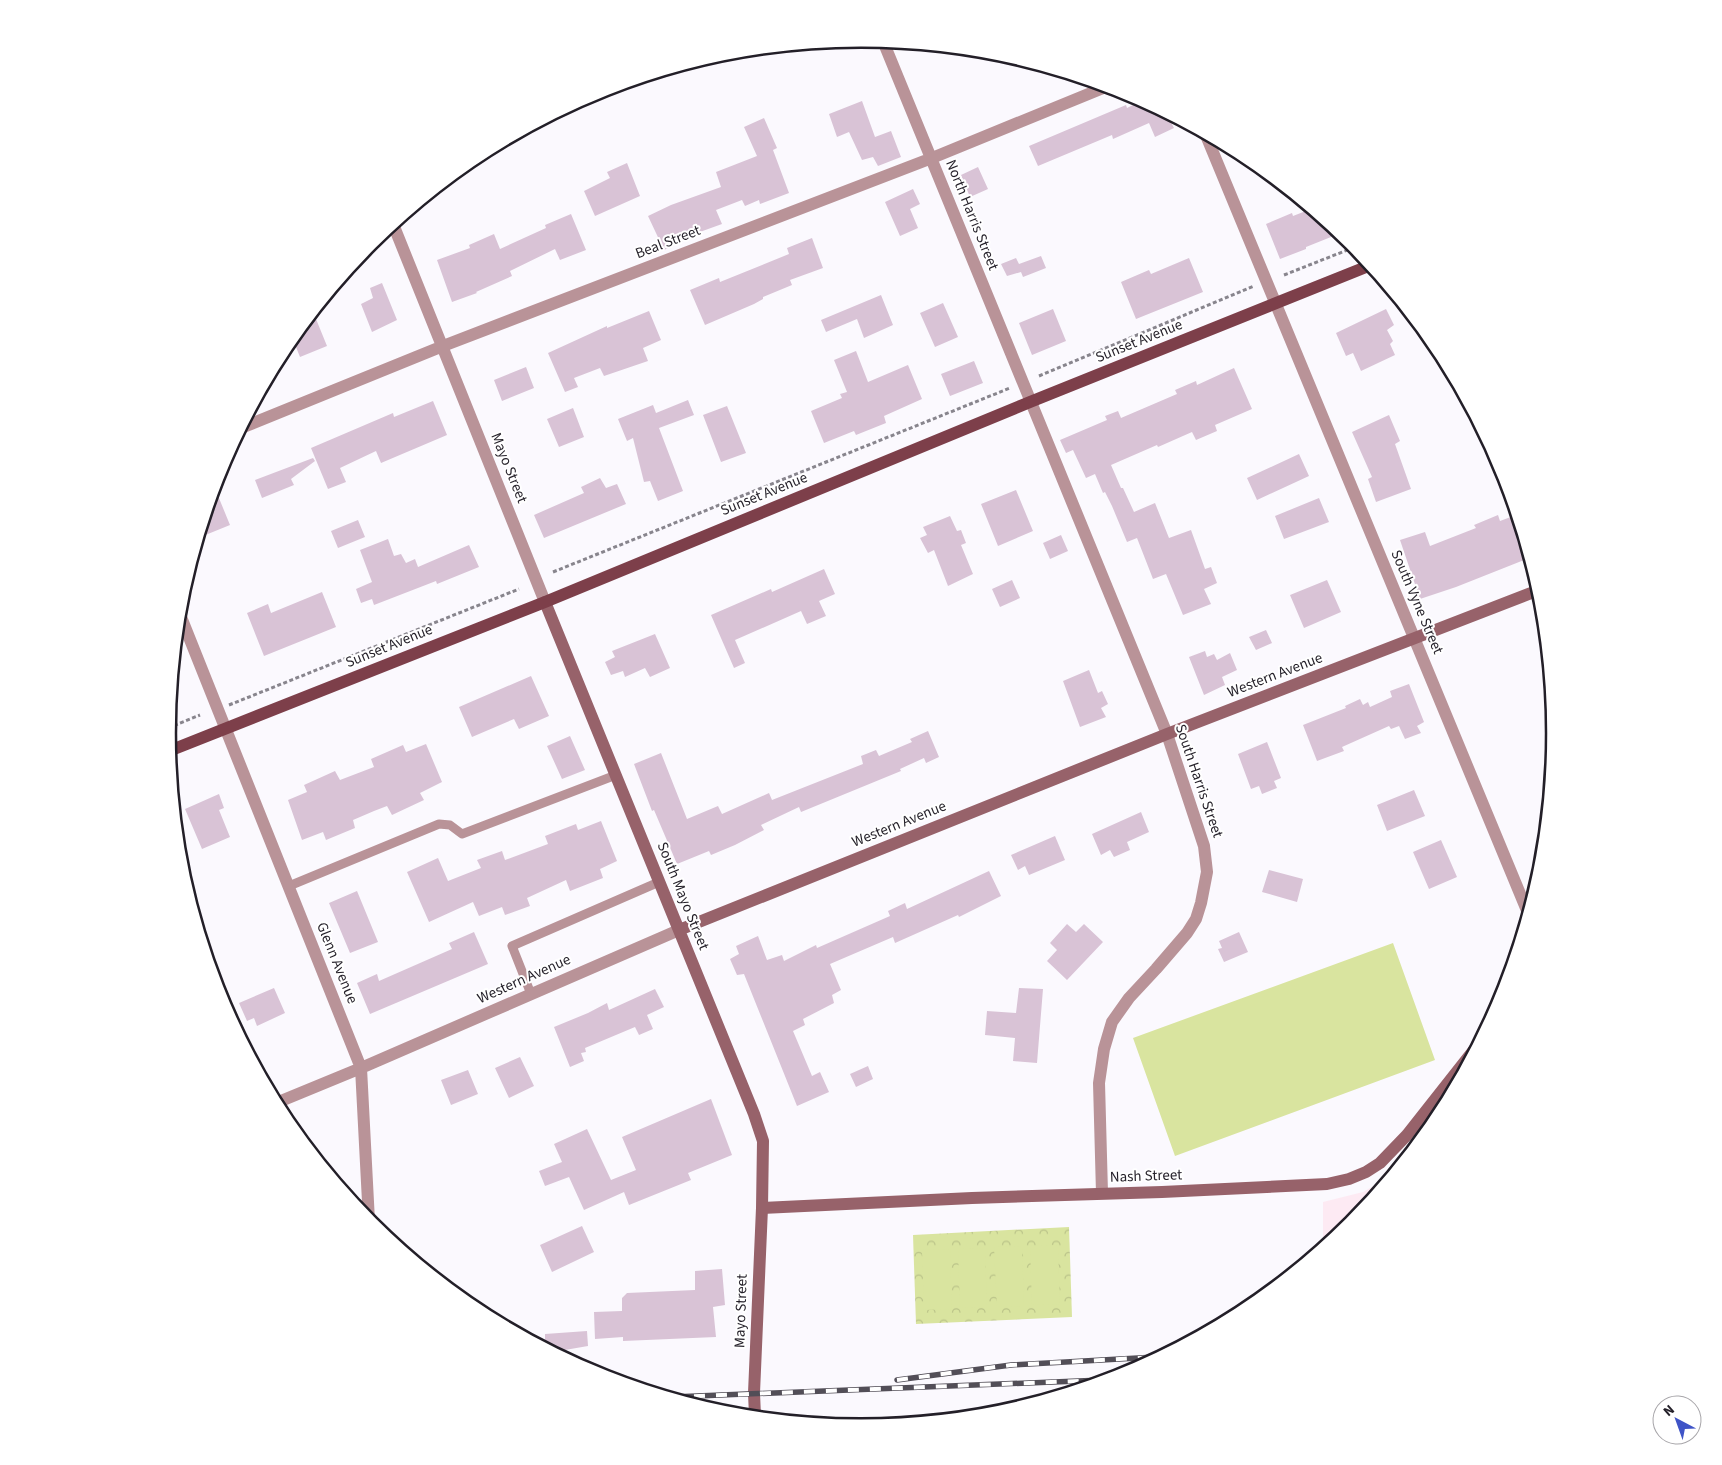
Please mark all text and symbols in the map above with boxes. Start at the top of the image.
street label: North Harris Street [940,157,1004,273]
street label: Beal Street [632,220,704,264]
street label: Sunset Avenue [1092,314,1186,368]
street label: Mayo Street [485,430,533,506]
street label: Sunset Avenue [717,467,811,521]
street label: South Vyne Street [1386,547,1448,657]
street label: Sunset Avenue [342,619,436,673]
street label: Western Avenue [1224,647,1326,703]
street label: South Harris Street [1170,721,1228,841]
street label: Western Avenue [849,796,949,852]
street label: South Mayo Street [652,839,714,953]
street label: Glenn Avenue [311,919,363,1007]
street label: Western Avenue [474,949,574,1009]
street label: Nash Street [1110,1164,1182,1188]
street label: Mayo Street [729,1274,753,1348]
north arrow [1652,1395,1702,1445]
text: N [1659,1400,1679,1422]

